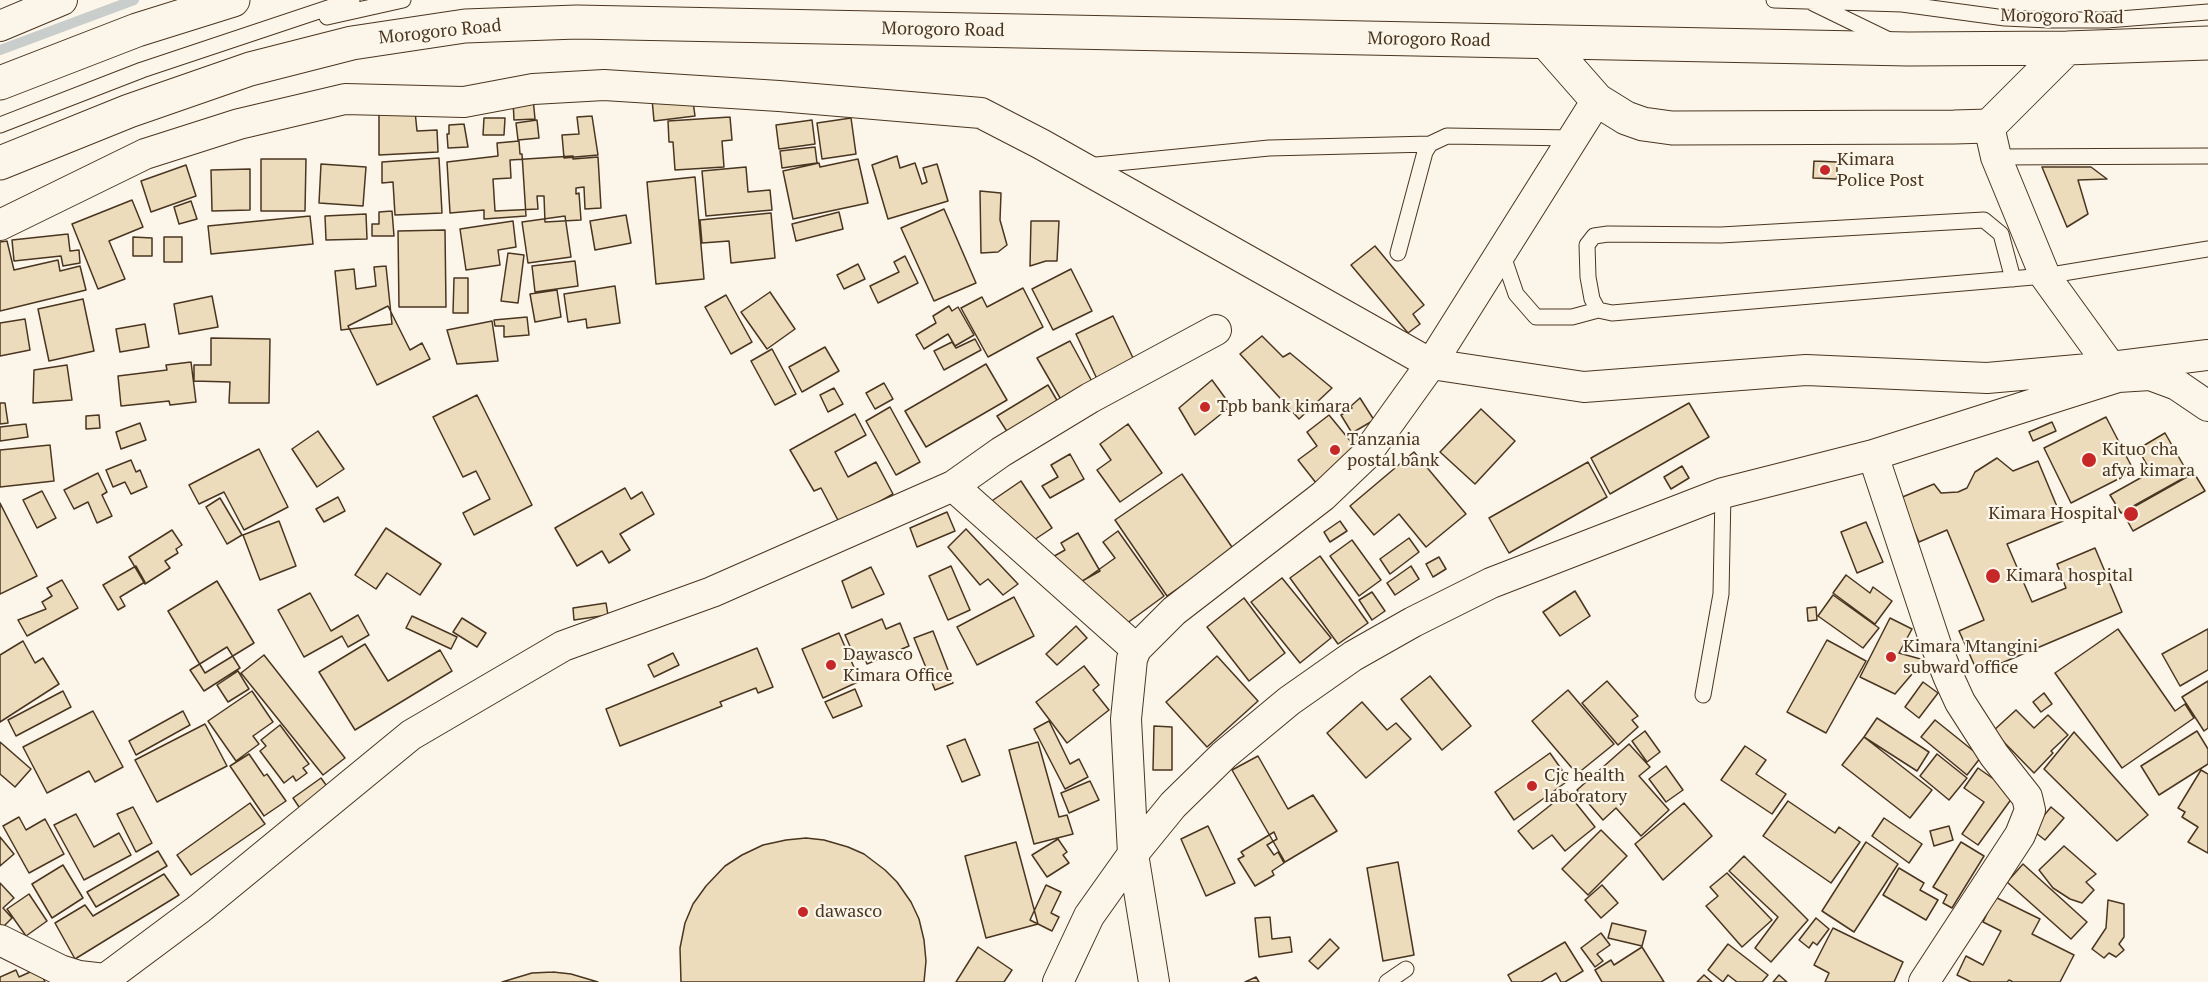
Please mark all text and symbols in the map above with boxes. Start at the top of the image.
street label: Morogoro Road [2000,5,2124,29]
street label: Morogoro Road [378,15,502,49]
street label: Morogoro Road [881,18,1005,42]
street label: Morogoro Road [1367,28,1491,52]
place label: Kimara Police Post [1837,149,1924,192]
marker: Kimara Police Post [1818,163,1832,177]
place label: Tpb bank kimara [1217,396,1351,418]
marker: Tpb bank kimara [1198,400,1212,414]
place label: Tanzania postal bank [1347,429,1439,472]
place label: Kituo cha afya kimara [2102,439,2195,482]
marker: Tanzania postal bank [1328,443,1342,457]
marker: Kituo cha afya kimara [2080,451,2098,469]
place label: Kimara Hospital [1988,503,2118,525]
marker: Kimara Hospital [2122,505,2140,523]
place label: Kimara hospital [2006,565,2133,587]
marker: Kimara hospital [1984,567,2002,585]
place label: Kimara Mtangini subward office [1903,636,2038,678]
place label: Dawasco Kimara Office [843,644,952,686]
marker: Kimara Mtangini subward office [1884,650,1898,664]
marker: Dawasco Kimara Office [824,658,838,672]
place label: Cjc health laboratory [1544,765,1627,808]
marker: Cjc health laboratory [1525,779,1539,793]
place label: dawasco [815,901,882,923]
marker: dawasco [796,905,810,919]

